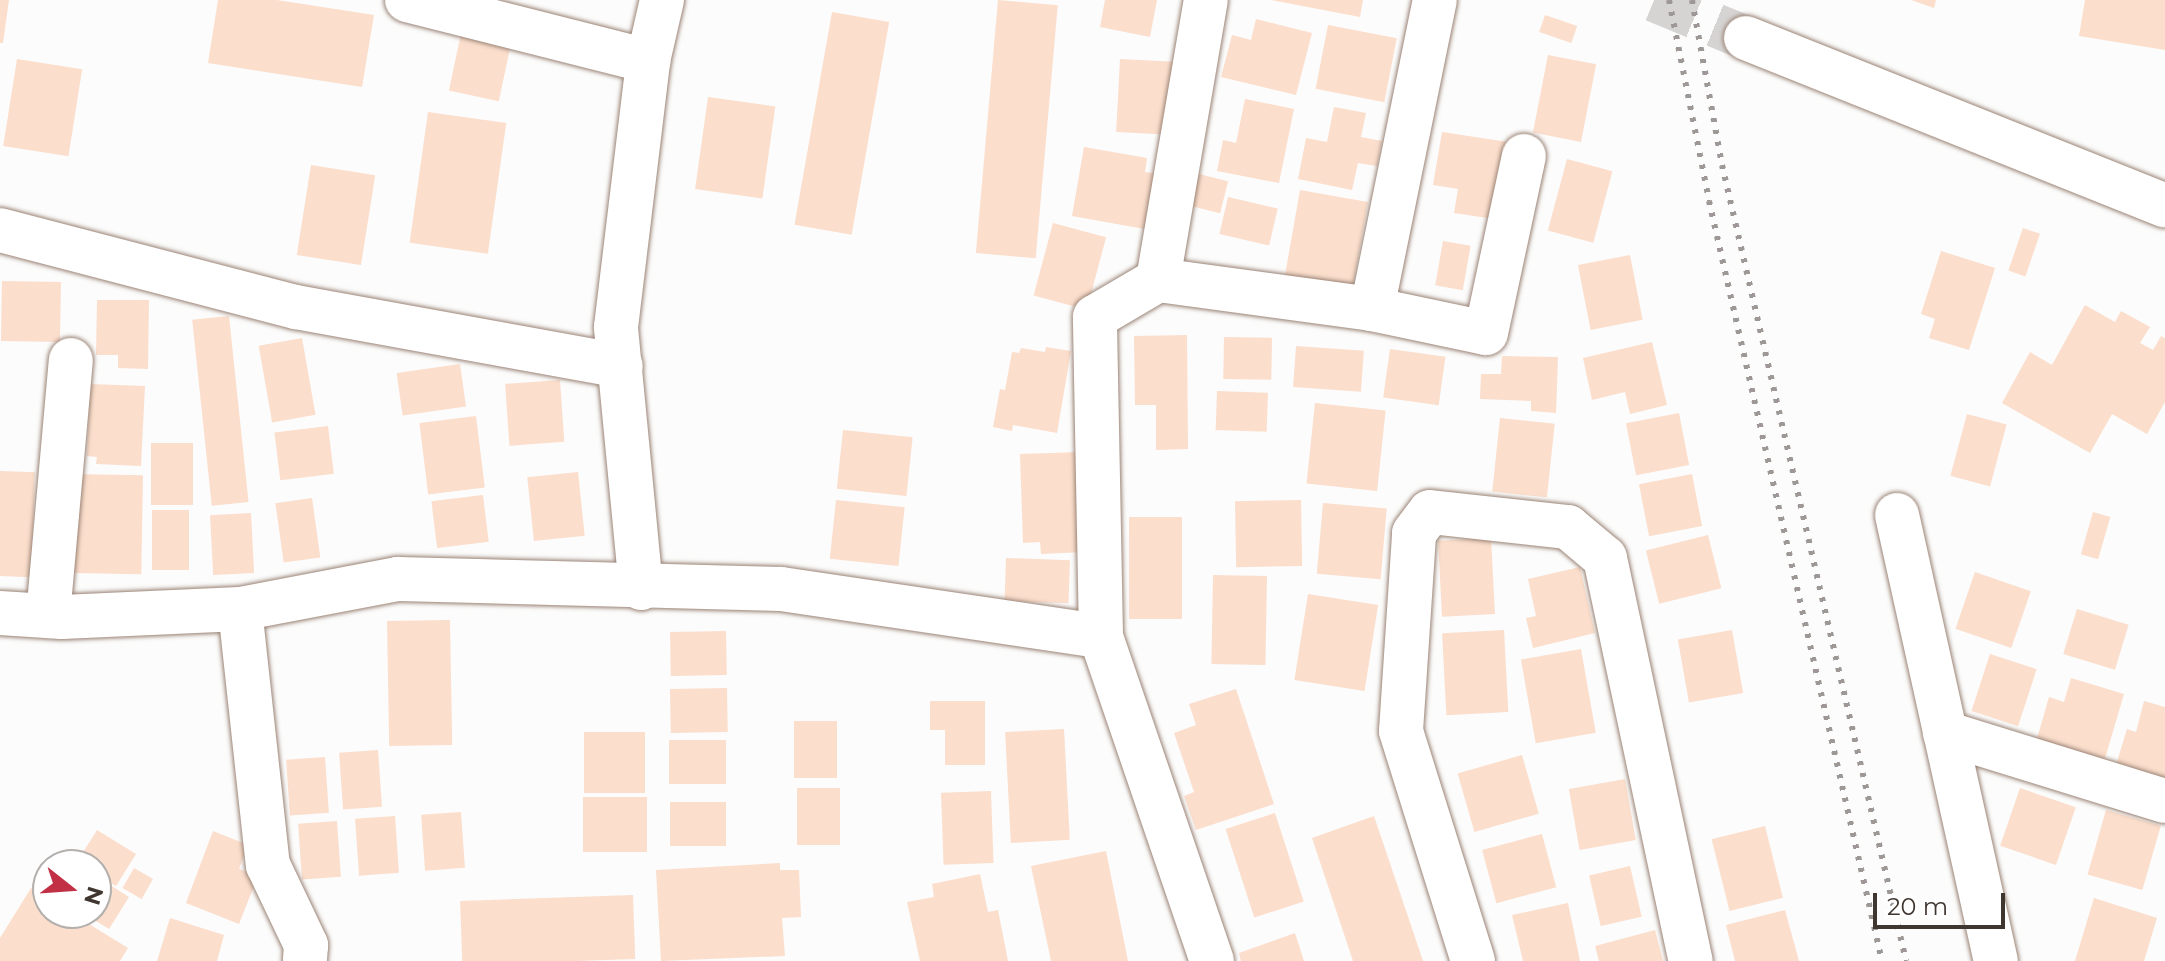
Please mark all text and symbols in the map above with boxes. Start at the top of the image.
north arrow [32,849,112,929]
scale bar [1877,877,2009,927]
text: N [78,883,109,908]
text: 20 m [1887,892,1948,921]

